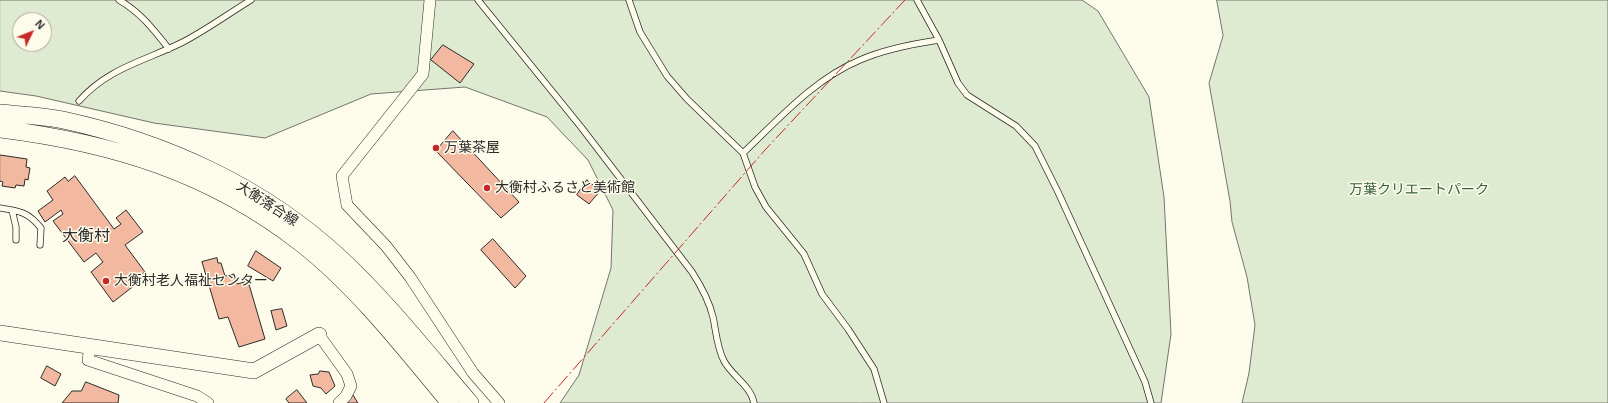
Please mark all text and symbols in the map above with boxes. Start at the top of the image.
north arrow [12,12,52,52]
text: N [33,17,47,31]
place label: 万葉茶屋 [444,140,500,156]
marker: 万葉茶屋 [431,143,441,153]
street label: 大衡落合線 [233,178,301,230]
place label: 大衡村ふるさと美術館 [495,180,635,196]
park label: 万葉クリエートパーク [1349,182,1489,198]
marker: 大衡村ふるさと美術館 [482,183,492,193]
district label: 大衡村 [62,227,110,247]
place label: 大衡村老人福祉センター [114,273,268,289]
marker: 大衡村老人福祉センター [101,276,111,286]

